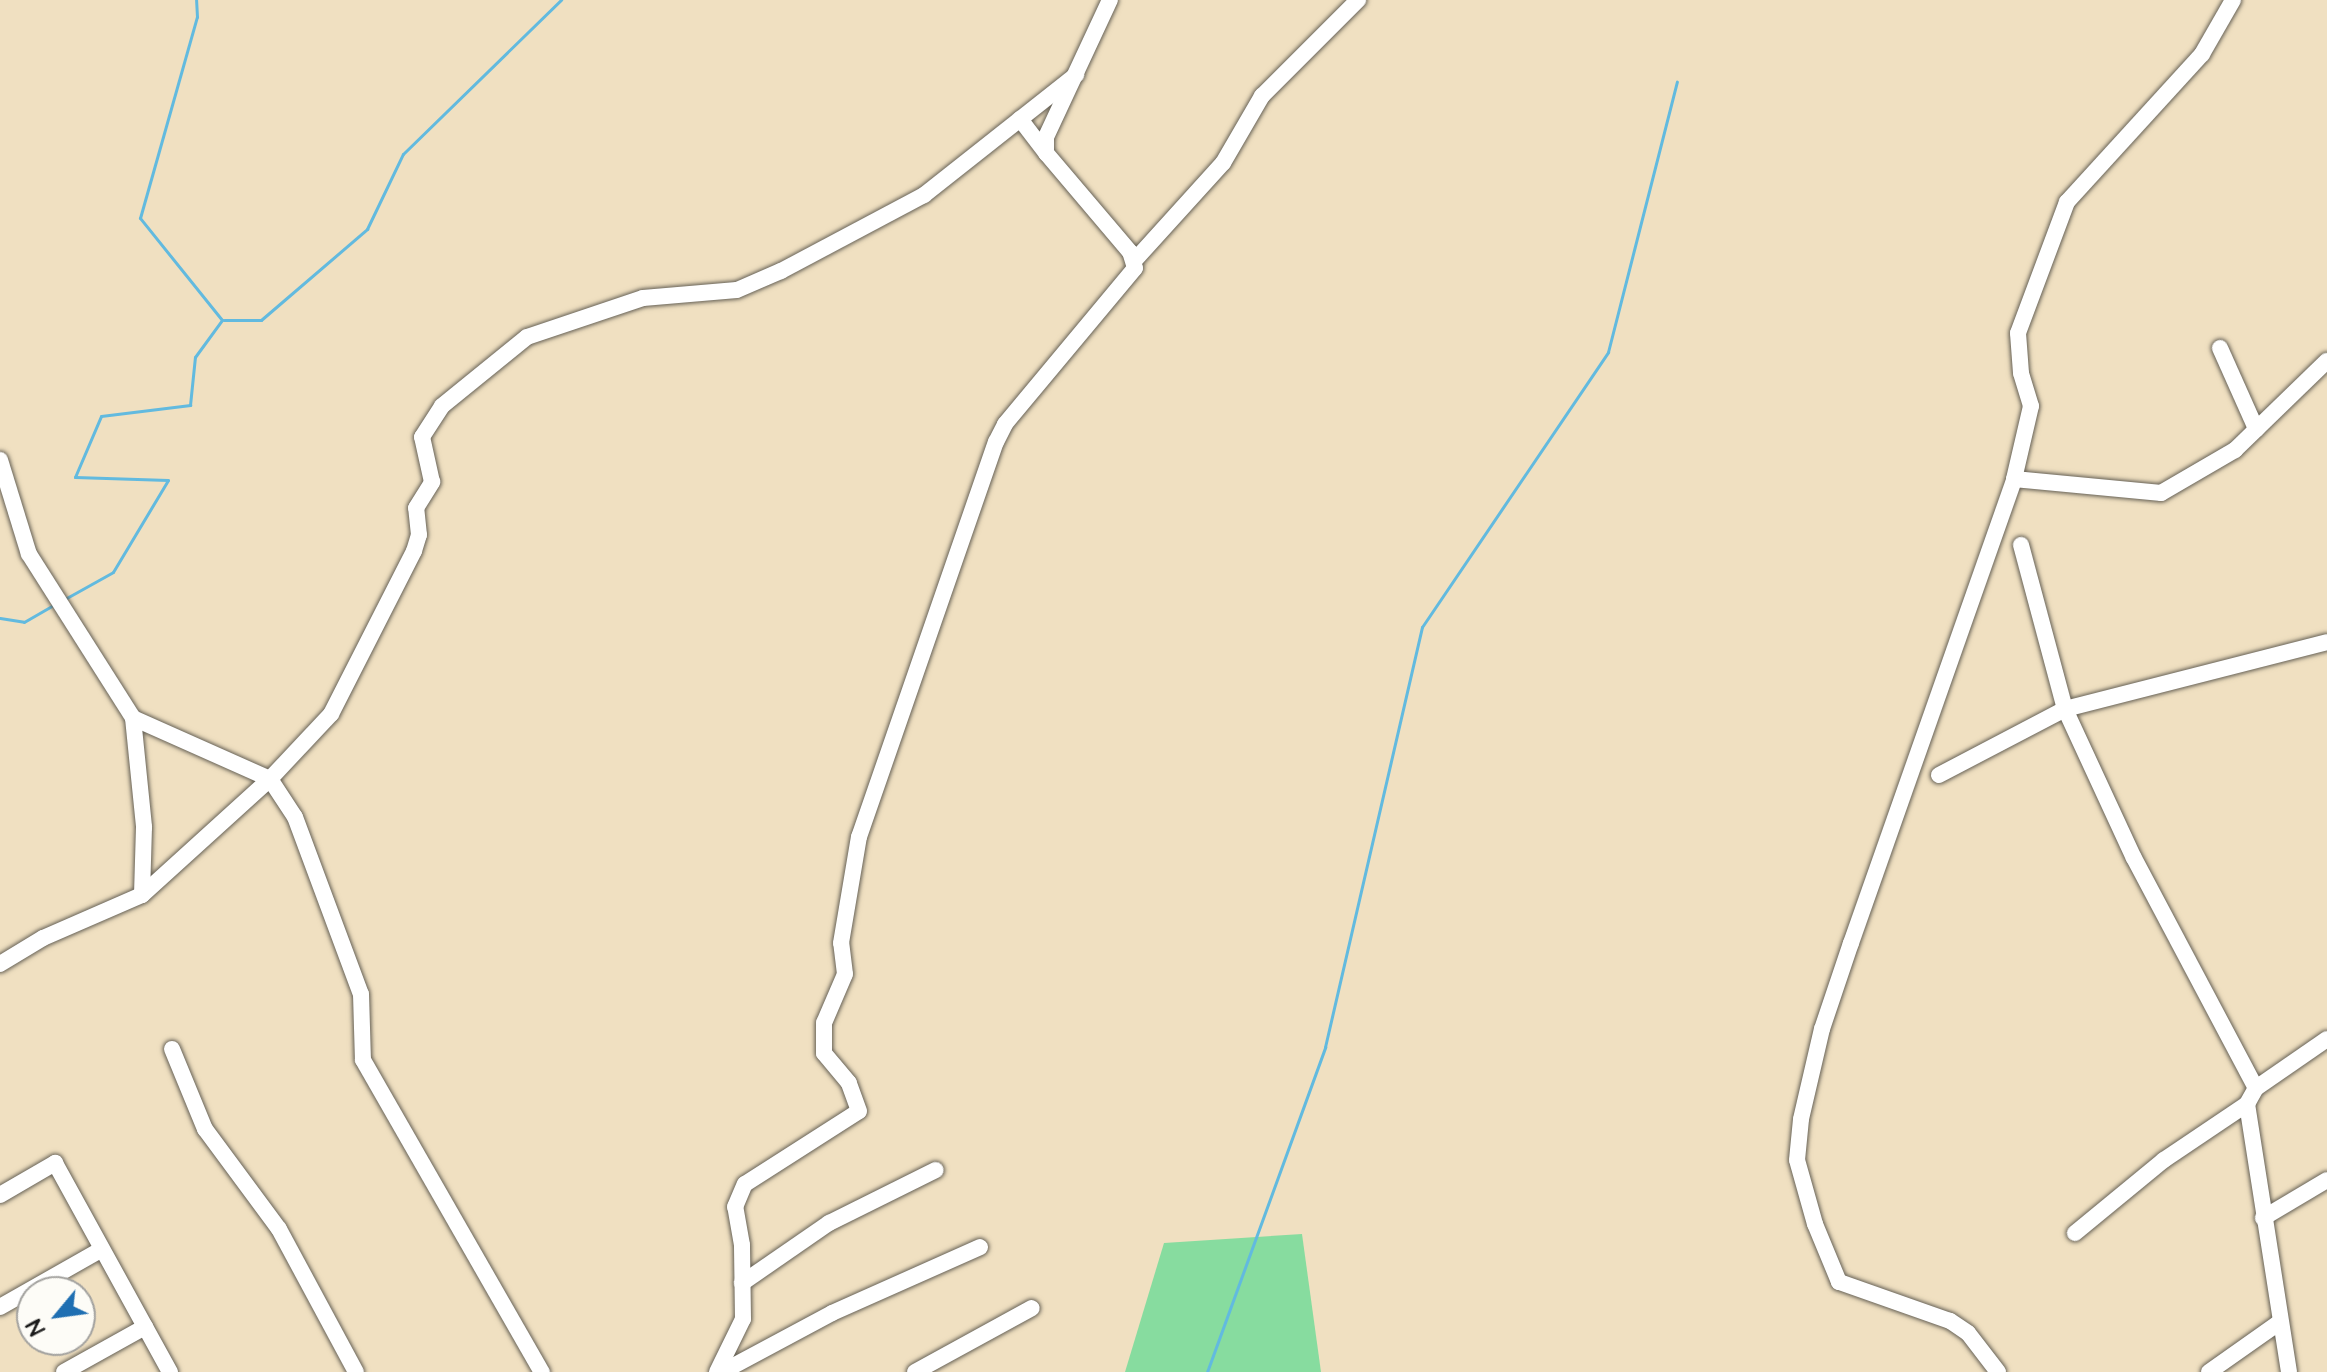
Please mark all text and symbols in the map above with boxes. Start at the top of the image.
north arrow [16,1276,96,1356]
text: N [19,1313,53,1340]

